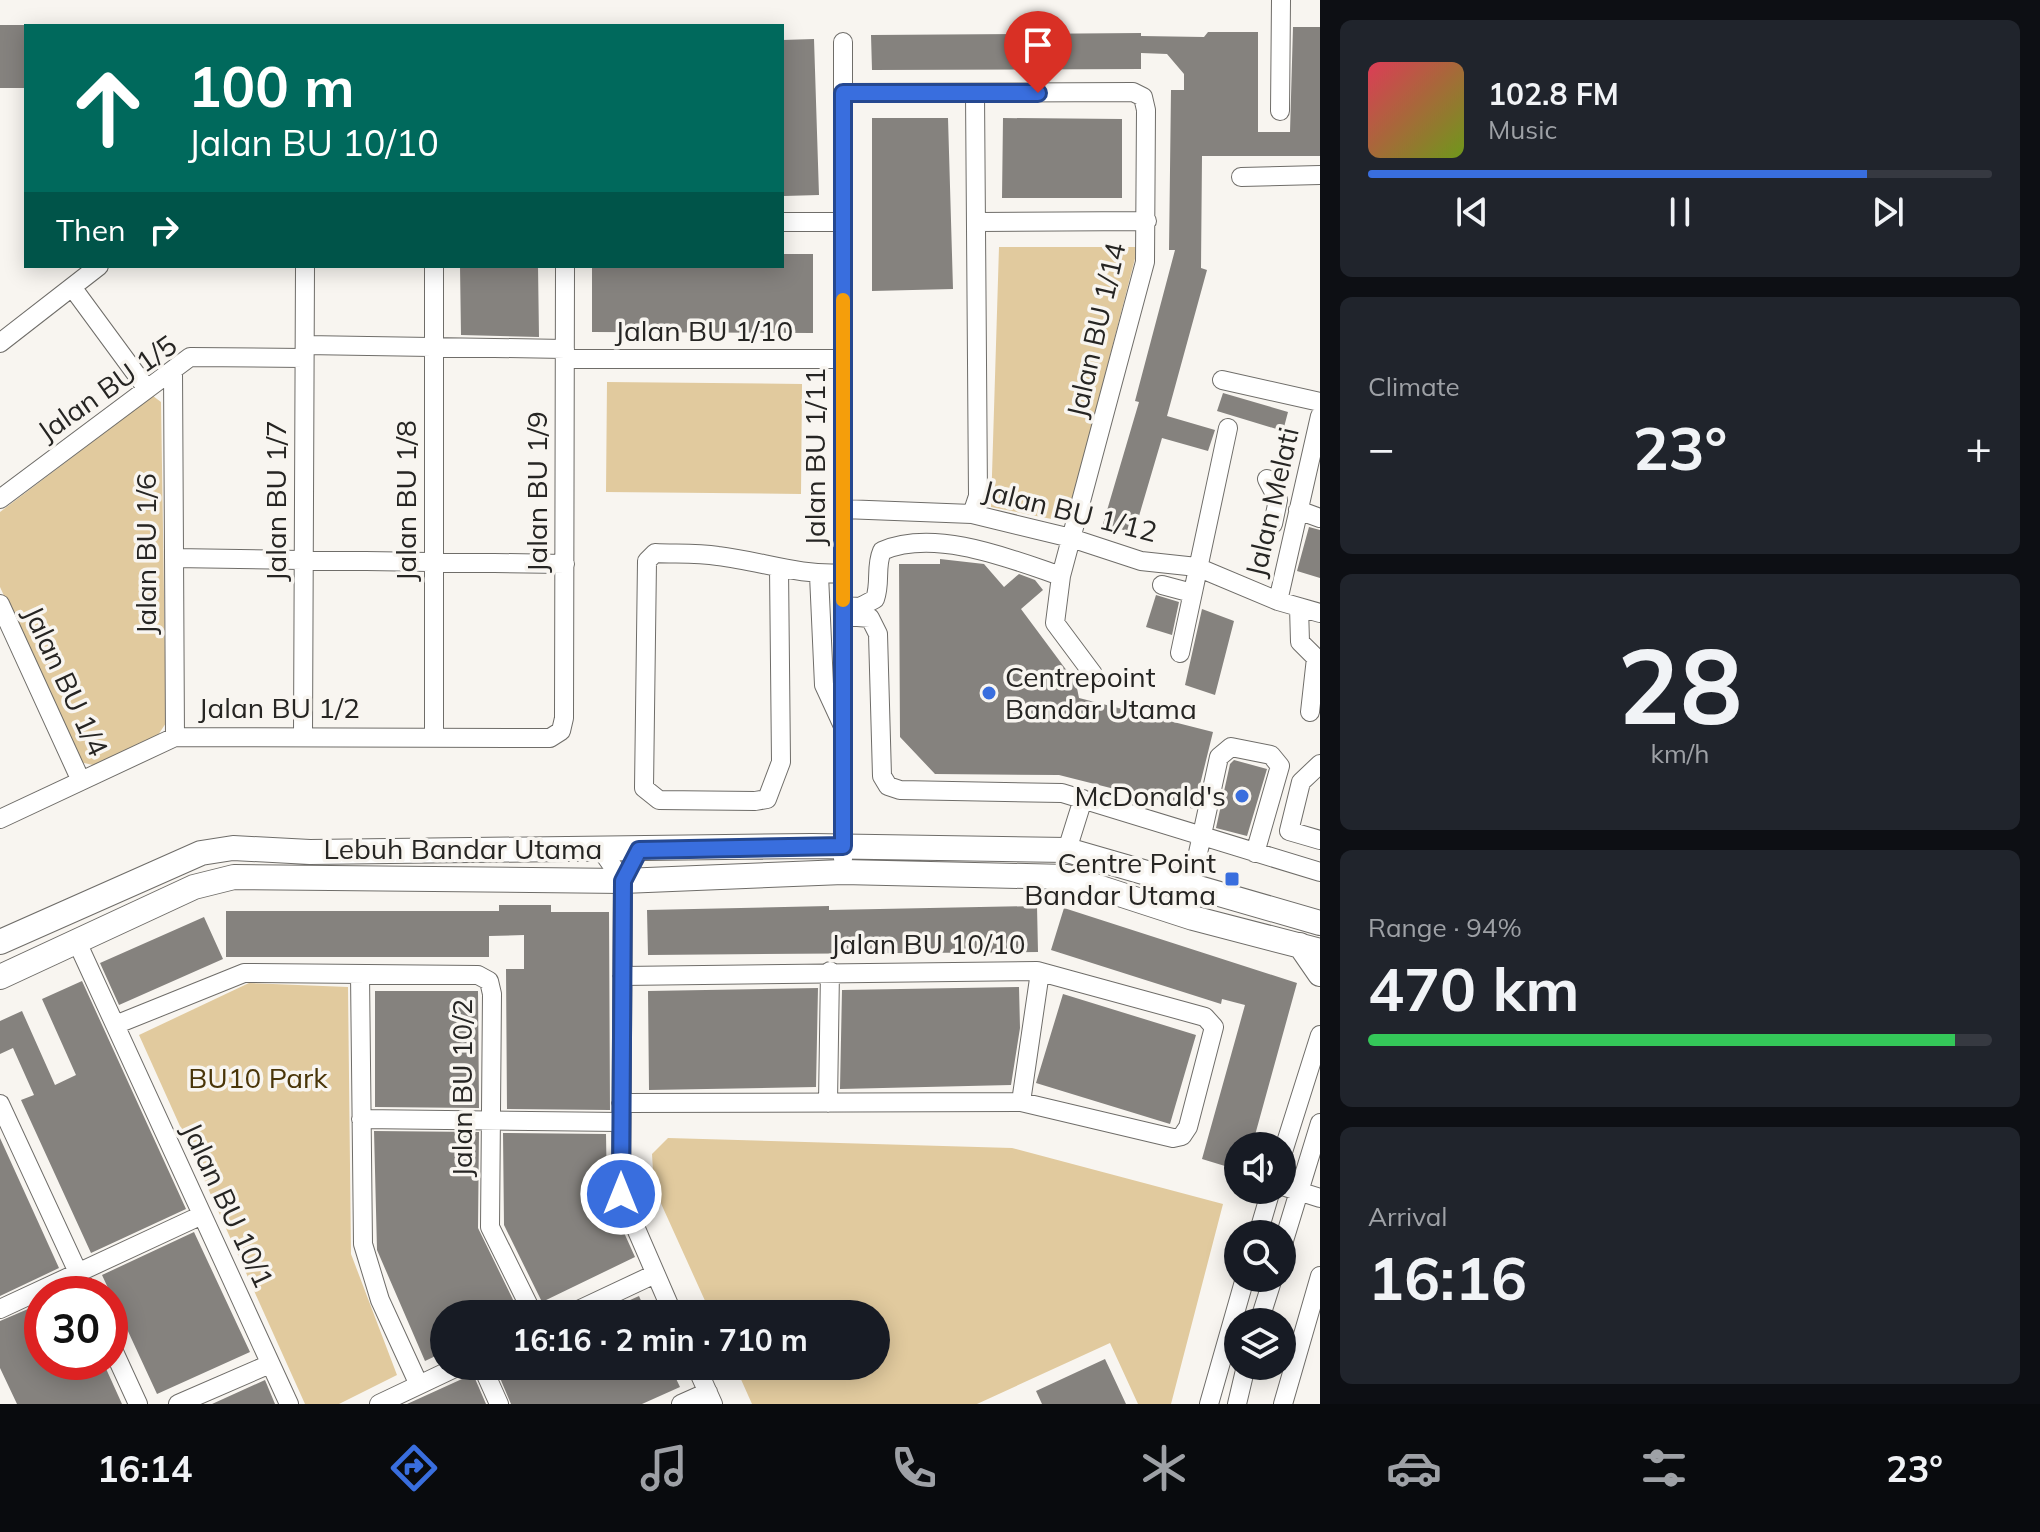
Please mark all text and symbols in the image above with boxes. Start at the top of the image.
pin [1004,11,1072,93]
icon: arrive [1016,23,1060,67]
text: 100 m [188,51,355,121]
icon: ahead [56,56,160,160]
text: 102.8 FM [1488,75,1619,113]
text: Music [1488,113,1557,146]
text: Jalan BU 10/10 [188,120,439,165]
icon: previous [1450,190,1494,234]
icon: pause [1658,190,1702,234]
icon: next [1866,190,1910,234]
icon: right [142,208,186,252]
text: Then [56,211,126,249]
street label: Jalan BU 1/14 [1058,239,1133,421]
street label: Jalan BU 1/10 [615,313,793,348]
street label: Jalan BU 1/5 [30,327,183,448]
street label: Jalan BU 1/11 [797,368,832,546]
text: Climate [1368,370,1460,403]
text: 23° [1633,410,1727,485]
street label: Jalan BU 1/9 [519,411,554,573]
street label: Jalan BU 1/7 [258,420,293,582]
street label: Jalan BU 1/8 [388,420,423,582]
text: − [1368,420,1394,475]
text: + [1966,420,1992,475]
street label: Jalan Melati [1237,424,1306,580]
street label: Jalan BU 1/12 [979,472,1161,549]
street label: Jalan BU 1/6 [128,473,163,635]
street label: Jalan BU 1/4 [16,600,117,762]
text: 28 [1618,619,1742,750]
place label: Centrepoint Bandar Utama [1005,659,1197,726]
marker: Centrepoint Bandar Utama [980,684,998,702]
street label: Jalan BU 1/2 [198,690,360,725]
text: km/h [1651,737,1709,770]
place label: McDonald's [1074,778,1226,813]
marker: McDonald's [1233,787,1251,805]
street label: Lebuh Bandar Utama [324,831,602,866]
place label: Centre Point Bandar Utama [1024,845,1216,912]
marker: Centre Point Bandar Utama [1223,870,1241,888]
text: Range · 94% [1368,911,1522,944]
street label: Jalan BU 10/10 [830,926,1026,961]
text: 470 km [1368,951,1580,1026]
street label: Jalan BU 10/2 [444,999,479,1177]
park label: BU10 Park [188,1060,328,1095]
street label: Jalan BU 10/1 [175,1117,282,1293]
map controls [1224,1132,1296,1380]
button: sound [1224,1132,1296,1204]
position arrow [579,1152,663,1236]
text: Arrival [1368,1200,1448,1233]
button: search [1224,1220,1296,1292]
text: 16:16 [1368,1240,1527,1315]
speed limit sign: 30 [24,1276,128,1380]
button: layers [1224,1308,1296,1380]
text: 16:16 · 2 min · 710 m [512,1321,808,1359]
icon: directions [386,1440,442,1496]
icon: music [636,1440,692,1496]
icon: phone [886,1440,942,1496]
icon: climate [1136,1440,1192,1496]
icon: car [1386,1440,1442,1496]
icon: filters [1636,1440,1692,1496]
text: 16:14 [97,1446,192,1491]
text: 23° [1886,1446,1943,1491]

